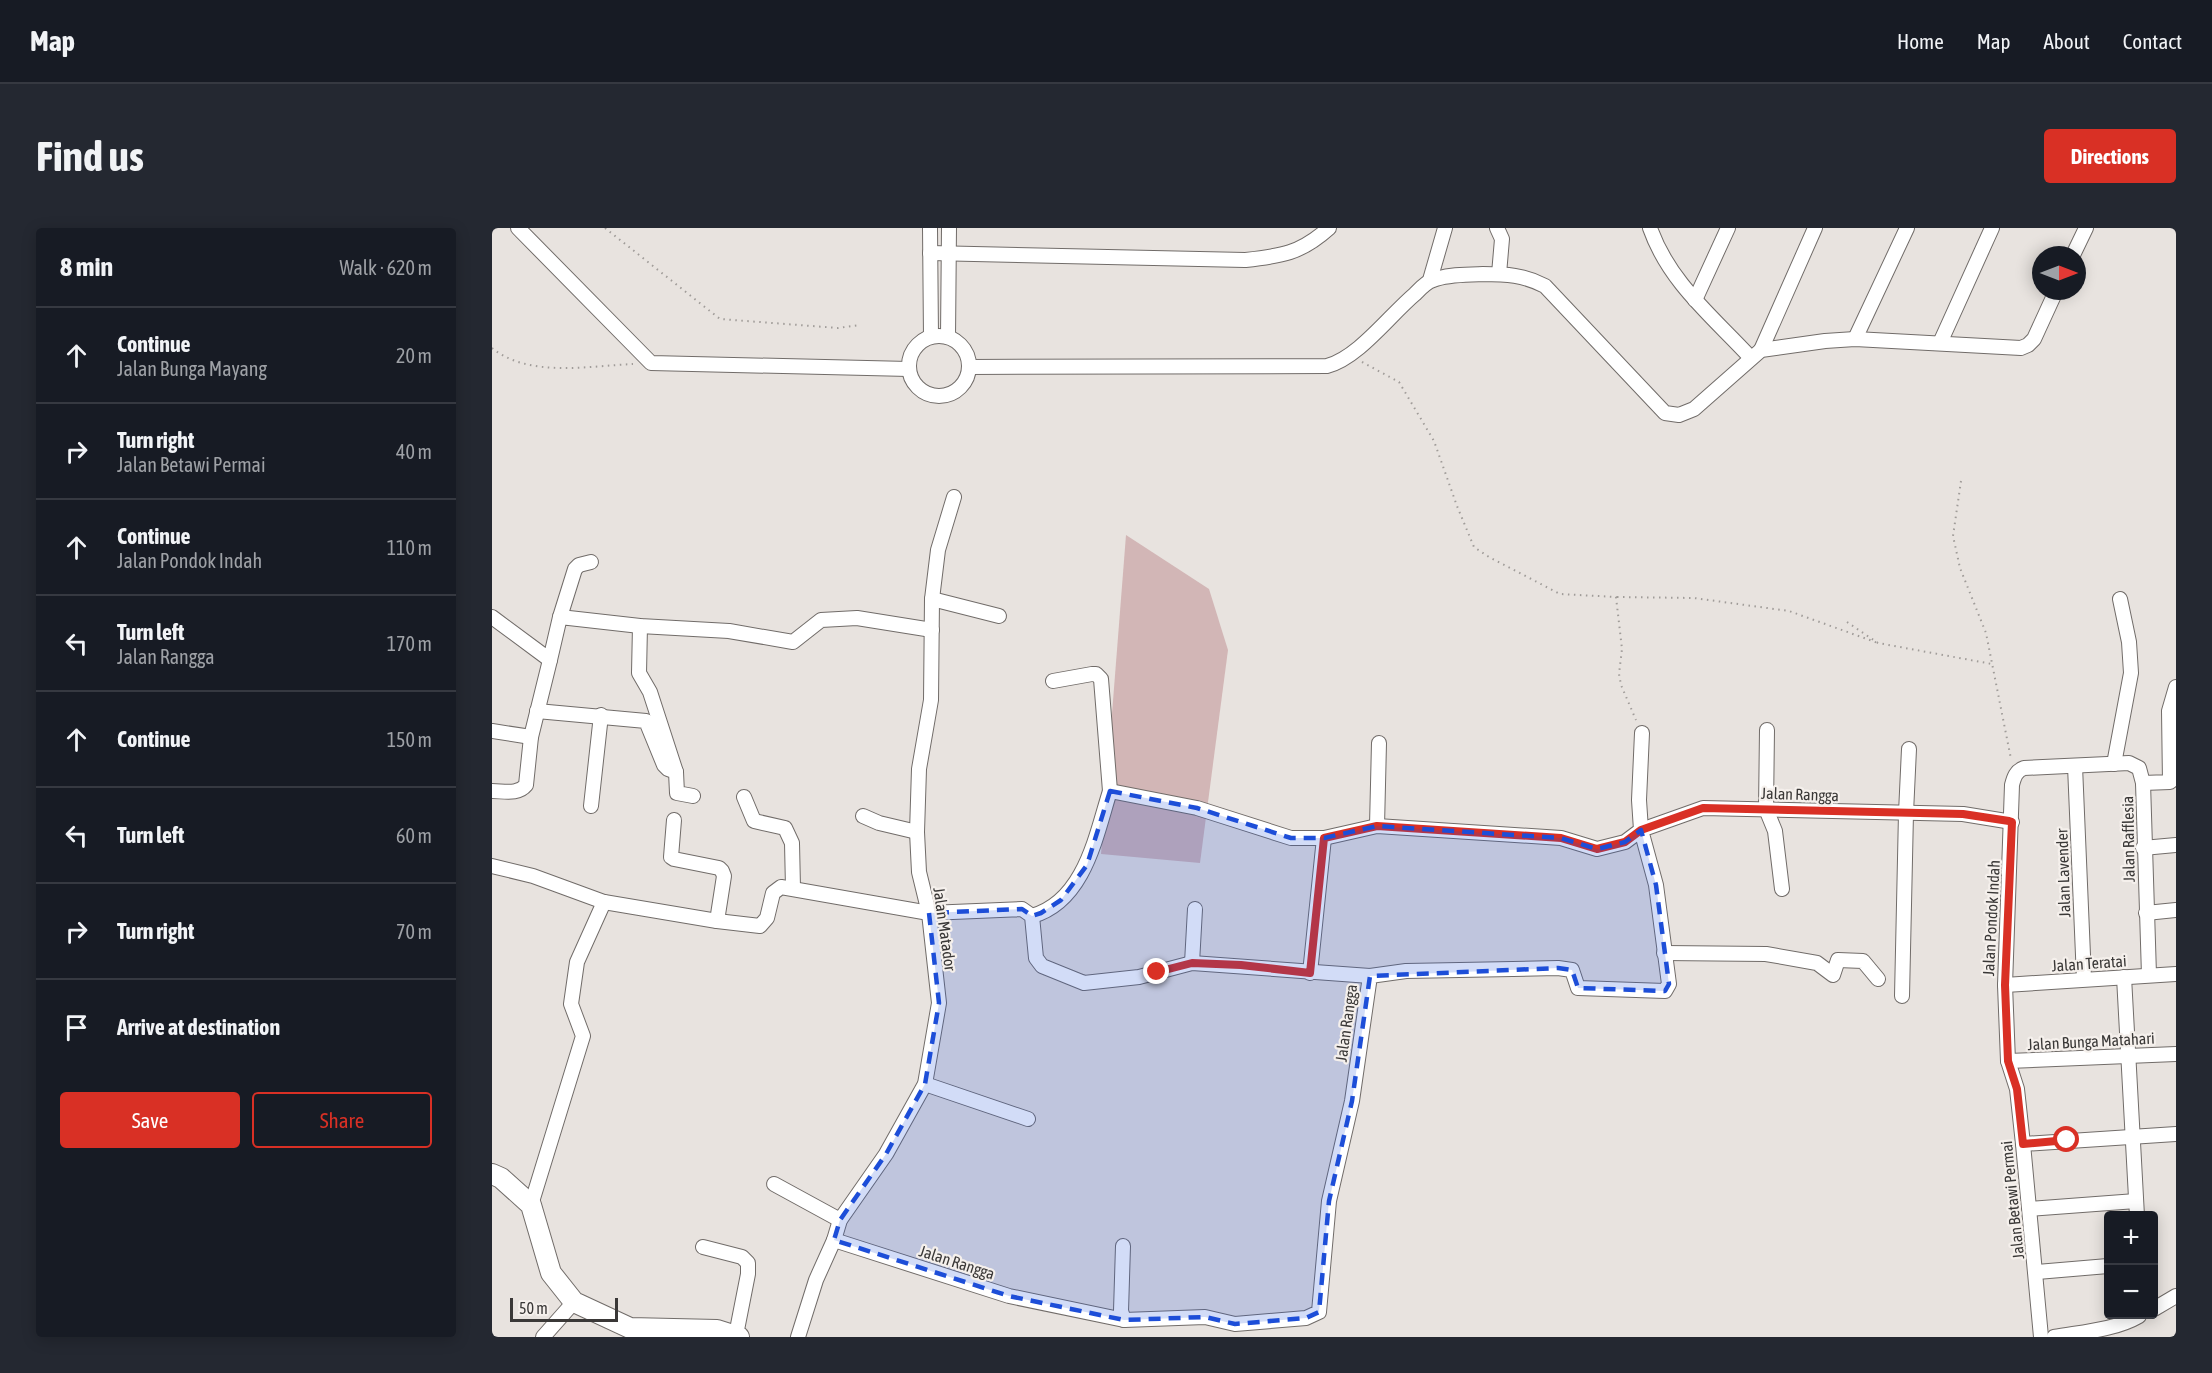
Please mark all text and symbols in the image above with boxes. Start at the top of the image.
text: Map [30,25,75,57]
text: Home [1897,29,1944,53]
text: Map [1977,29,2011,53]
text: About [2044,29,2090,53]
text: Contact [2123,29,2182,53]
button: Directions [2044,129,2176,183]
text: Find us [36,132,144,180]
north arrow [2032,246,2086,300]
text: 8 min [60,252,113,282]
text: Walk · 620 m [340,256,432,279]
text: Continue [117,331,191,357]
icon: ahead [60,339,93,372]
text: 20 m [396,344,432,367]
text: Jalan Bunga Mayang [117,357,267,380]
text: Turn right [117,427,194,453]
icon: right [60,435,93,468]
text: 40 m [396,440,432,463]
text: Jalan Betawi Permai [117,453,266,476]
text: Continue [117,523,191,549]
icon: ahead [60,531,93,564]
text: 110 m [387,536,432,559]
text: Jalan Pondok Indah [117,549,262,572]
text: Turn left [117,619,184,645]
icon: left [60,627,93,660]
text: 170 m [387,632,432,655]
text: Jalan Rangga [117,645,214,668]
icon: ahead [60,723,93,756]
text: Continue [117,726,191,752]
text: 150 m [387,728,432,751]
street label: Jalan Rangga [1761,784,1839,805]
street label: Jalan Rafflesia [2118,796,2138,882]
icon: left [60,819,93,852]
text: Turn left [117,822,184,848]
text: 60 m [396,824,432,847]
street label: Jalan Lavender [2052,828,2074,918]
street label: Jalan Pondok Indah [1979,860,2003,976]
street label: Jalan Matador [930,886,960,972]
icon: right [60,915,93,948]
text: Turn right [117,918,194,944]
text: 70 m [396,920,432,943]
street label: Jalan Teratai [2051,951,2127,975]
route end [1143,958,1169,984]
street label: Jalan Rangga [1332,983,1361,1063]
icon: arrive [60,1011,93,1044]
text: Arrive at destination [117,1014,280,1040]
street label: Jalan Bunga Matahari [2027,1029,2155,1054]
button: Save [60,1092,240,1148]
button: Share [252,1092,432,1148]
route start [2053,1126,2079,1152]
street label: Jalan Betawi Permai [1997,1140,2027,1260]
map controls [2104,1211,2158,1319]
button: + [2104,1211,2158,1265]
street label: Jalan Rangga [917,1241,997,1284]
button: − [2104,1265,2158,1319]
scale bar [510,1295,618,1322]
text: 50 m [519,1299,548,1317]

